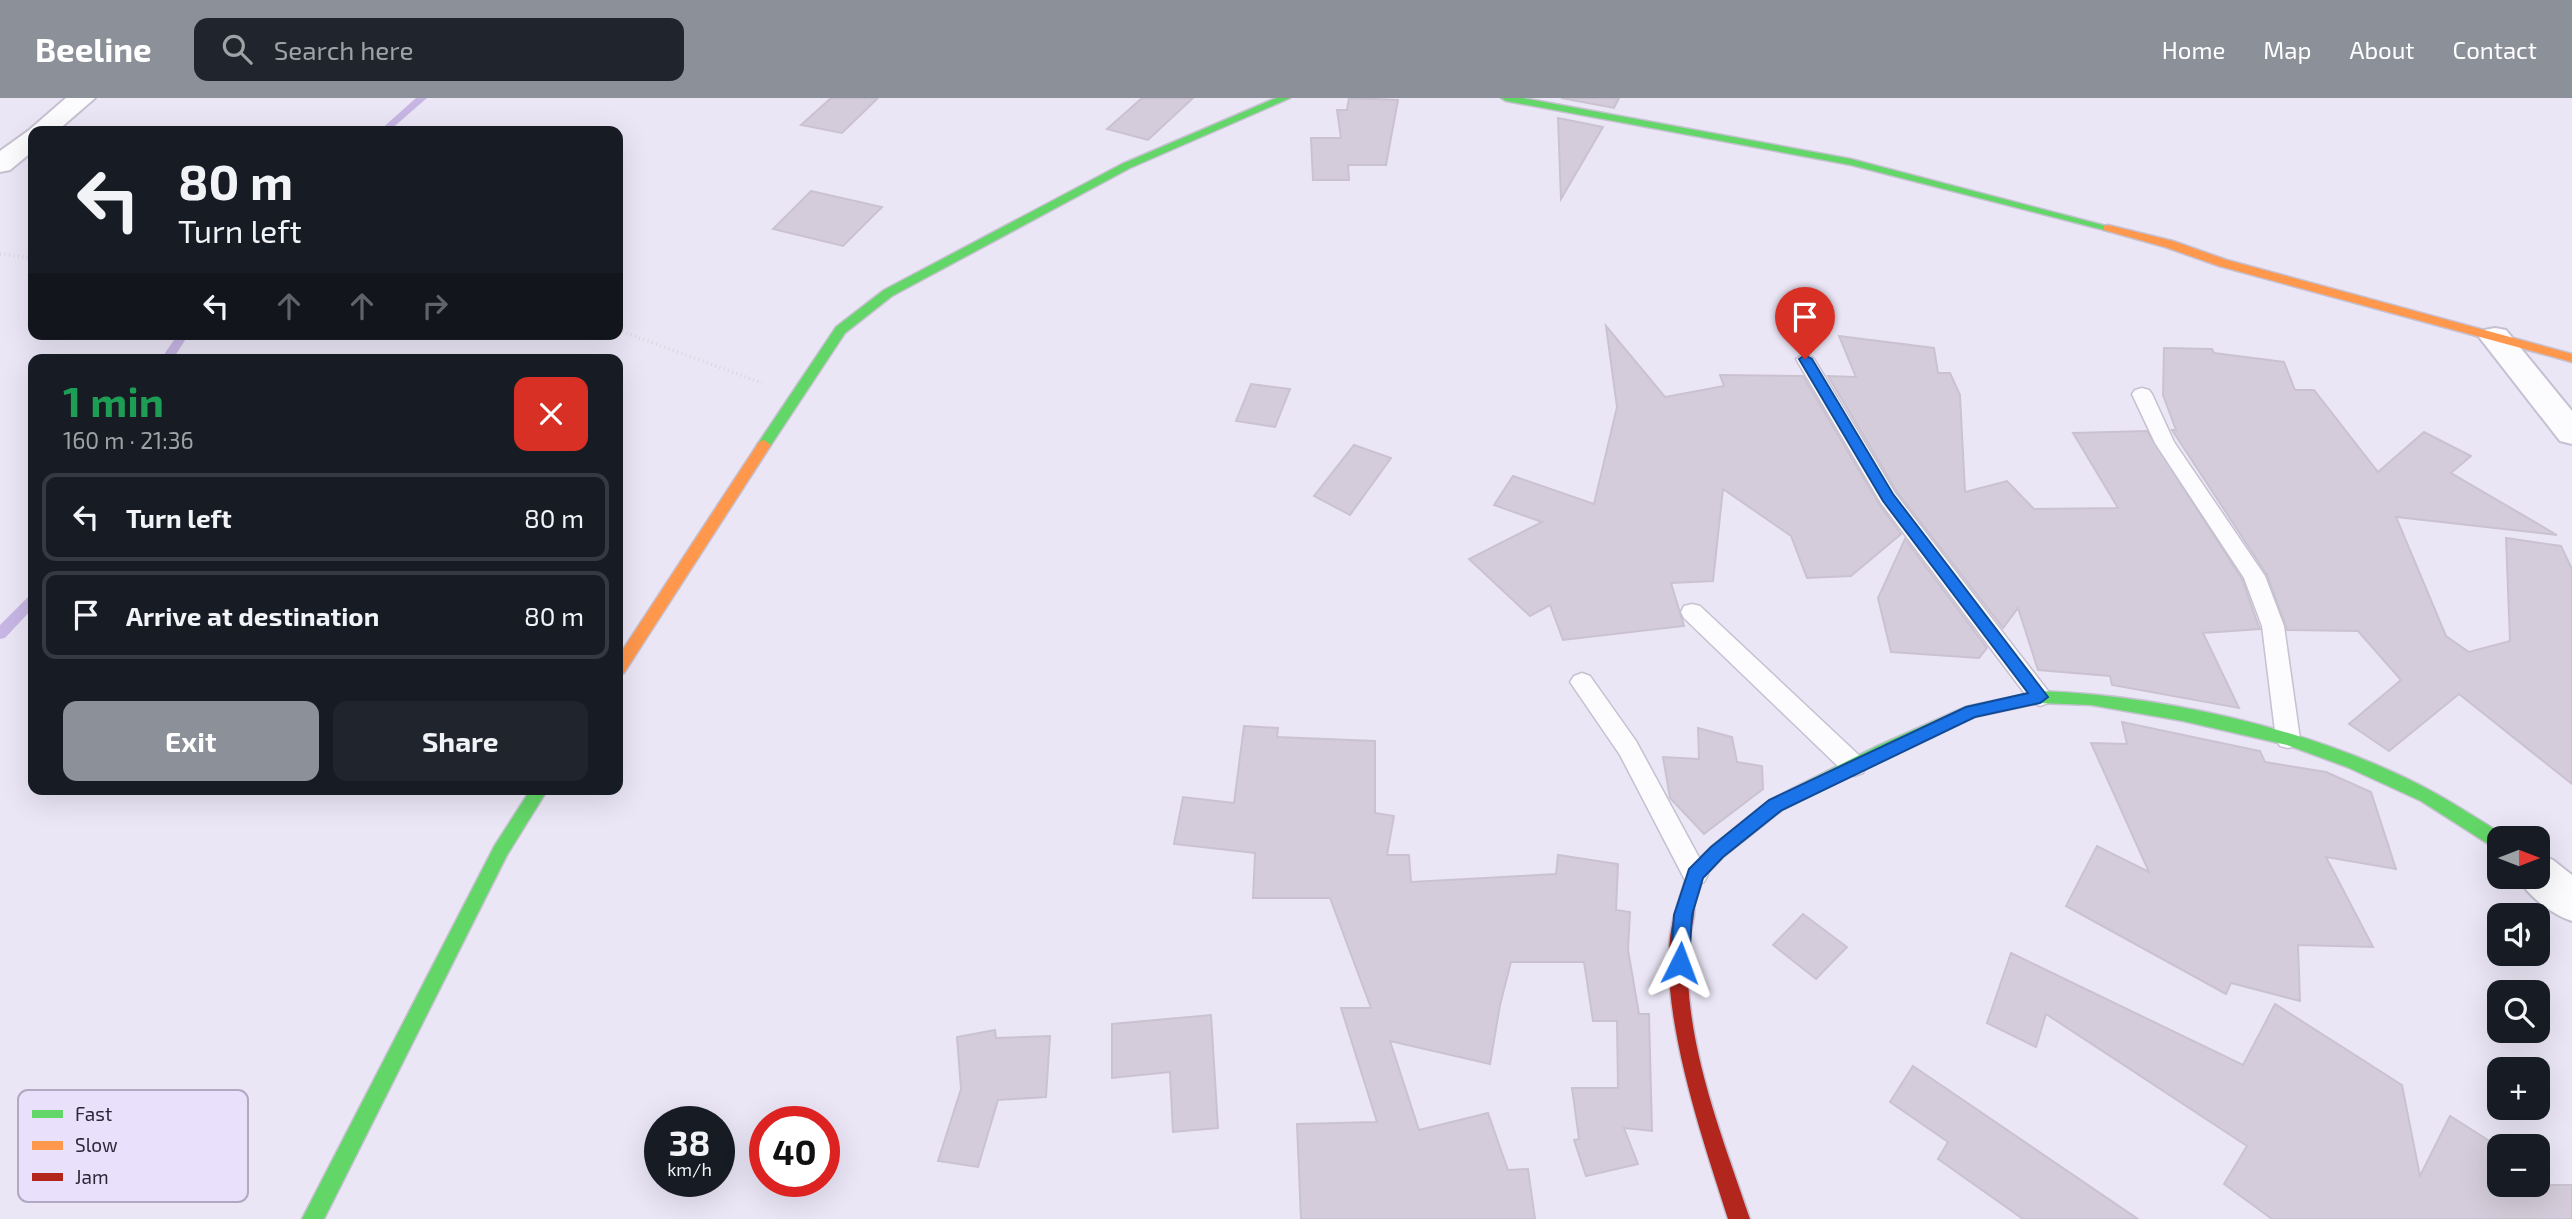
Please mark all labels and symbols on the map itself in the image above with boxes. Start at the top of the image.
pin [1775,287,1835,359]
north arrow [2487,826,2550,889]
position arrow [1643,926,1717,1000]
legend [18,1090,248,1202]
text: Fast [75,1102,112,1125]
speed limit sign: 40 [749,1106,840,1197]
text: Slow [75,1133,118,1156]
text: Jam [75,1165,109,1188]

